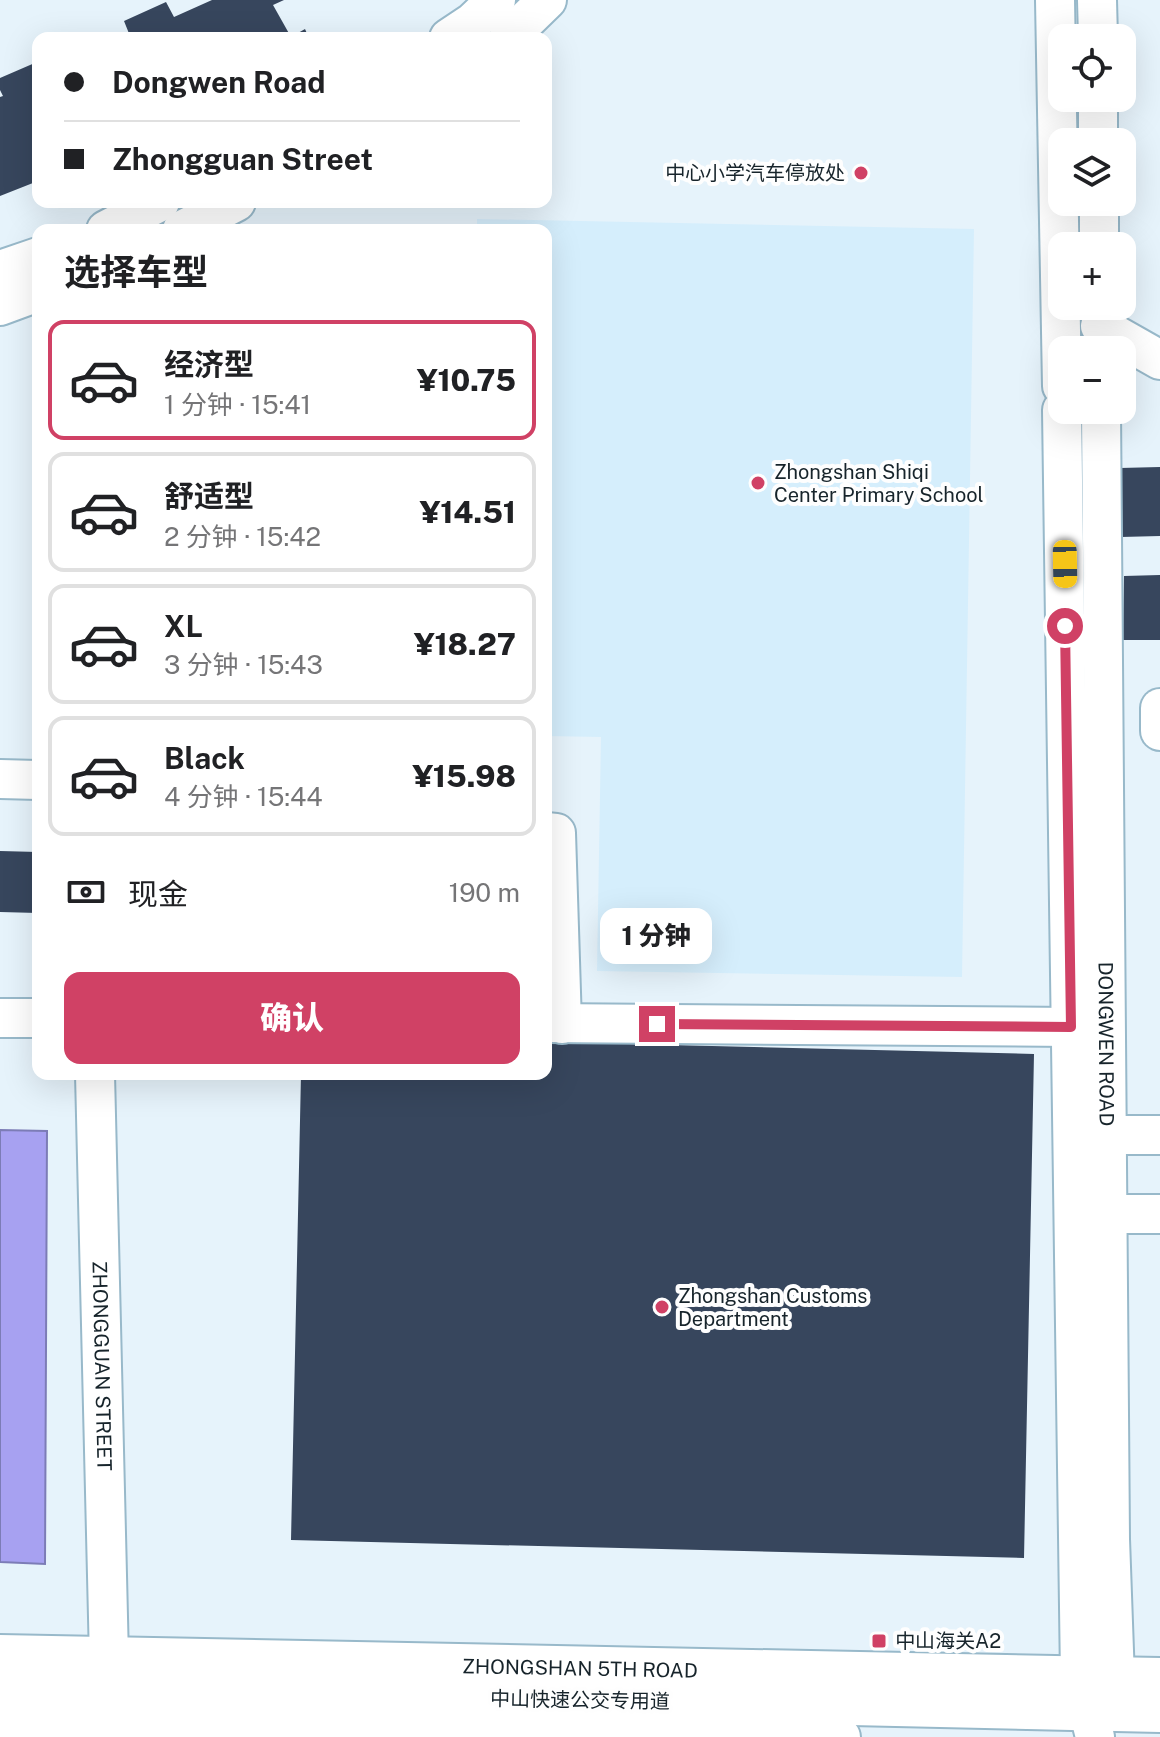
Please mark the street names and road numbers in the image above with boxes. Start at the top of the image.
street label: DONGWEN ROAD [1093,962,1119,1126]
street label: ZHONGGUAN STREET [87,1260,117,1471]
street label: ZHONGSHAN 5TH ROAD [462,1654,698,1683]
street label: 中山快速公交专用道 [490,1686,670,1714]

